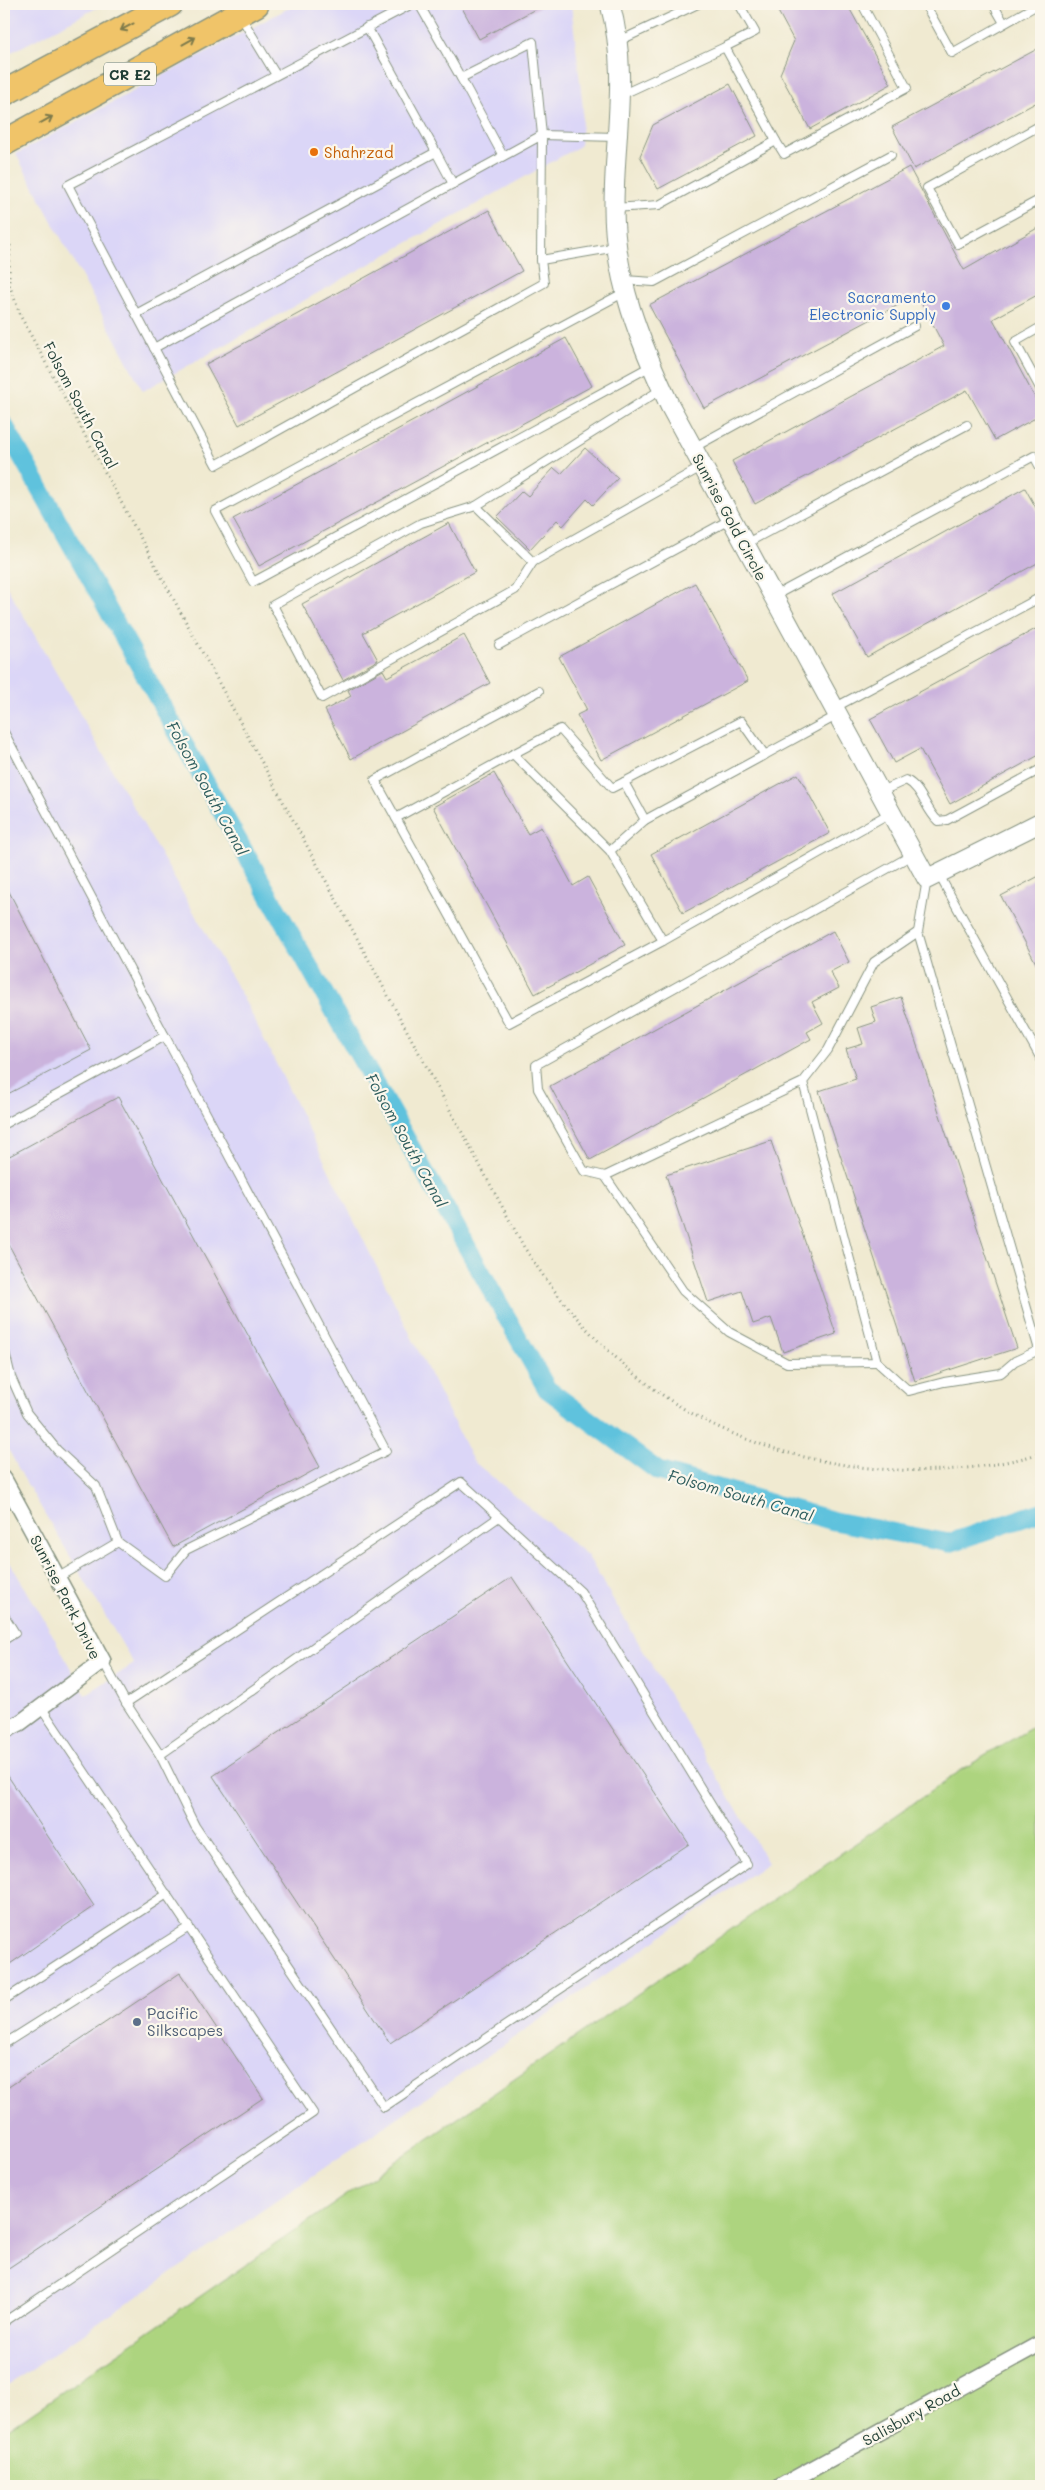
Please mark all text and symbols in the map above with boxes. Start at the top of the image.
one-way arrow [120,23,135,32]
one-way arrow [181,36,196,46]
road number: CR E2 [104,62,156,86]
one-way arrow [39,114,53,124]
place label: Shahrzad [324,142,393,162]
marker: Shahrzad [308,146,320,158]
place label: Sacramento Electronic Supply [809,287,936,324]
marker: Sacramento Electronic Supply [940,300,952,312]
street label: Folsom South Canal [39,338,123,472]
street label: Sunrise Gold Circle [688,450,772,584]
water label: Folsom South Canal [162,717,254,859]
water label: Folsom South Canal [361,1069,453,1211]
water label: Folsom South Canal [666,1464,816,1526]
street label: Sunrise Park Drive [26,1531,106,1663]
place label: Pacific Silkscapes [147,2003,223,2040]
marker: Pacific Silkscapes [131,2016,143,2028]
street label: Salisbury Road [859,2380,963,2450]

